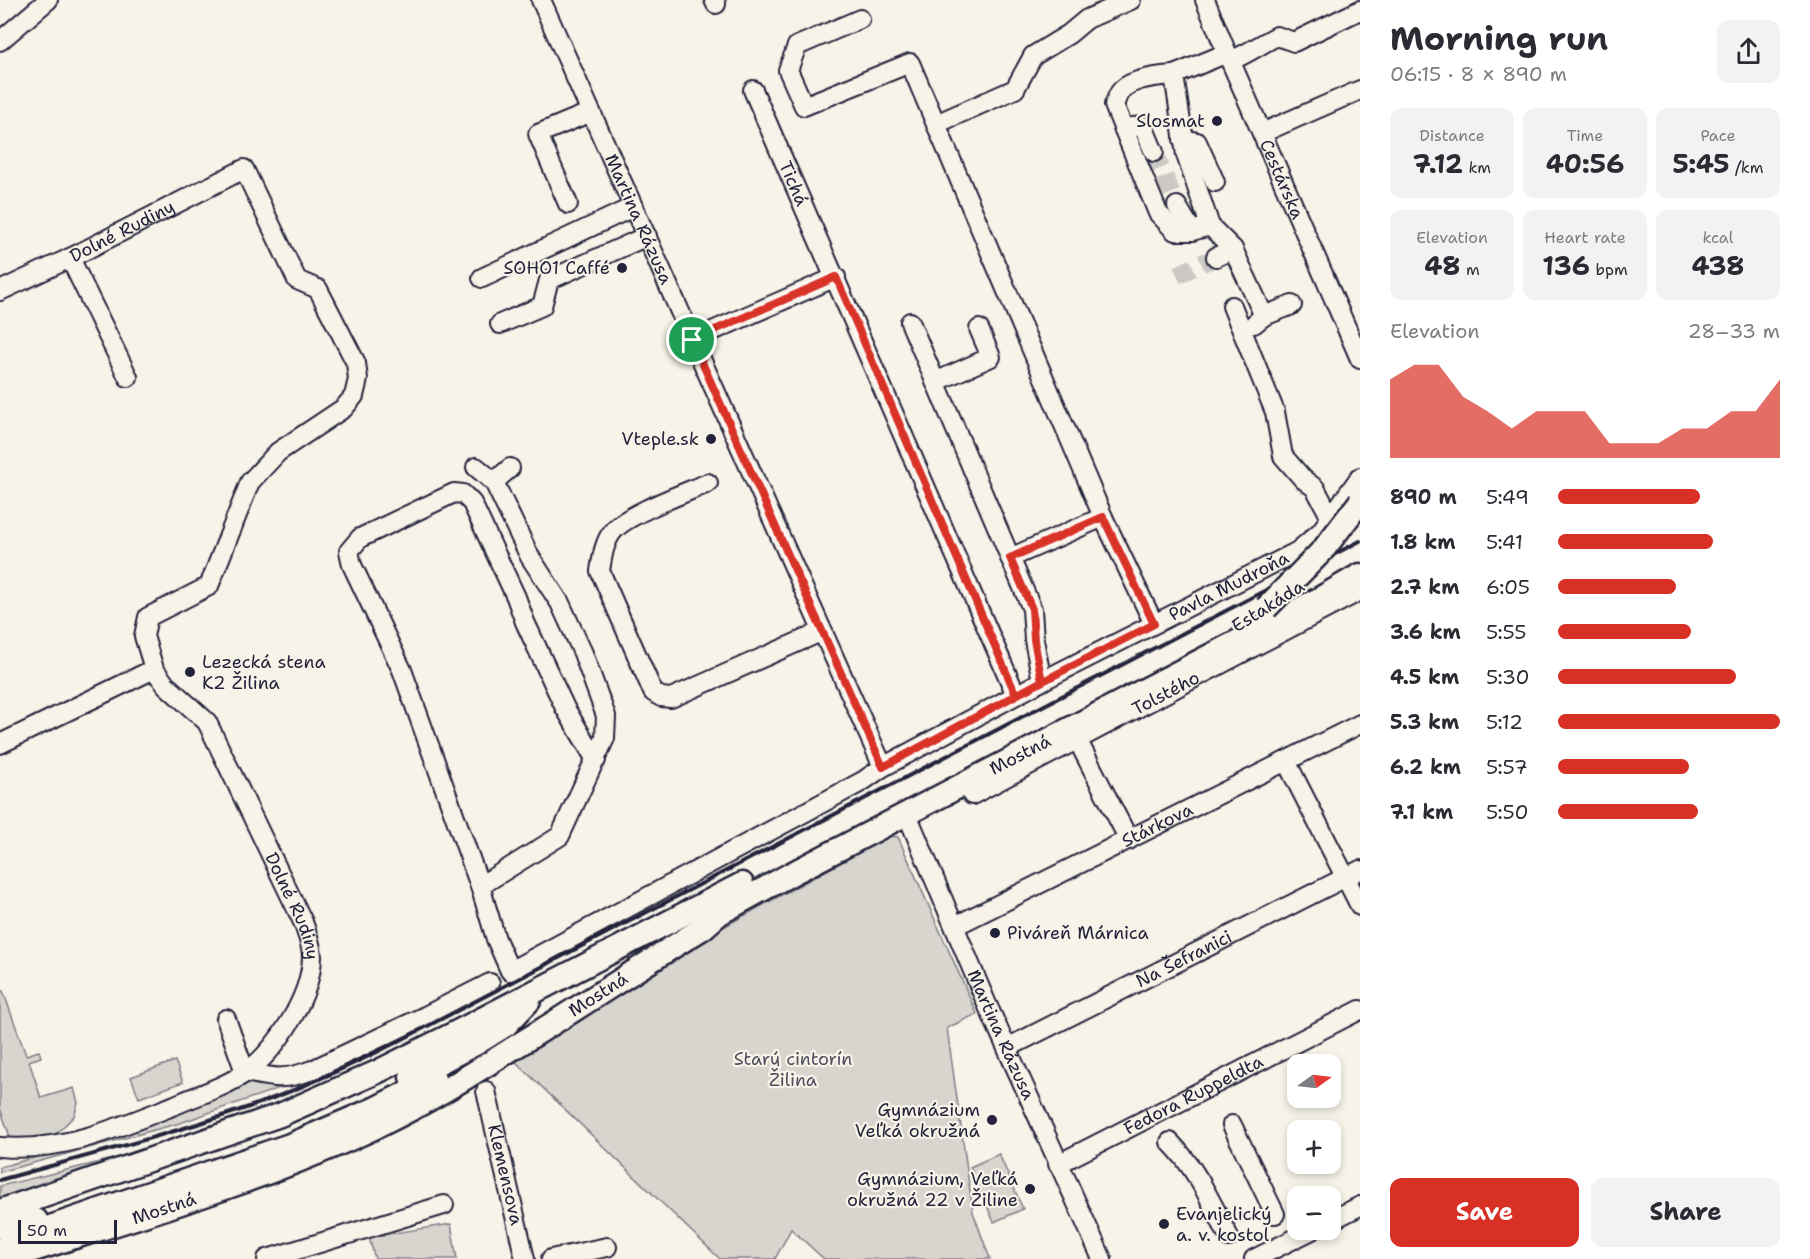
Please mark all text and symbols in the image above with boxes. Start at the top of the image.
text: Morning run [1390,16,1608,61]
button: share [1717,20,1780,83]
text: 06:15 · 8 × 890 m [1390,61,1567,87]
place label: Slosmat [1136,109,1205,133]
marker: Slosmat [1210,114,1224,128]
text: Distance [1419,125,1485,146]
text: Time [1567,125,1603,146]
text: Pace [1700,125,1736,146]
street label: Cestárska [1254,135,1310,223]
text: 7.12 [1413,146,1463,181]
text: 40:56 [1546,146,1624,181]
text: 5:45 [1673,146,1729,181]
street label: Martina Rázusa [599,150,678,288]
street label: Tichá [773,157,814,210]
text: km [1463,157,1491,178]
text: /km [1729,157,1764,178]
street label: Dolné Rudiny [66,194,179,268]
text: Elevation [1416,227,1488,248]
text: Heart rate [1544,227,1626,248]
text: kcal [1702,227,1734,248]
text: 48 [1424,248,1461,283]
text: 136 [1542,248,1590,283]
text: 438 [1691,248,1745,283]
place label: SOHO1 Caffé [503,256,610,280]
text: m [1461,259,1480,280]
text: bpm [1590,259,1628,280]
marker: SOHO1 Caffé [615,261,629,275]
pin [666,314,717,365]
text: Elevation [1390,318,1480,344]
text: 28–33 m [1688,318,1780,344]
icon: arrive [675,323,708,356]
place label: Vteple.sk [621,427,699,451]
marker: Vteple.sk [704,432,718,446]
text: 890 m [1390,484,1457,510]
text: 5:49 [1486,484,1529,510]
text: 1.8 km [1390,529,1456,555]
text: 5:41 [1486,529,1523,555]
street label: Pavla Mudroňa [1165,546,1293,627]
street label: Estakáda [1227,574,1309,638]
text: 2.7 km [1390,574,1459,600]
text: 6:05 [1486,574,1530,600]
text: 3.6 km [1390,619,1461,645]
text: 5:55 [1486,619,1526,645]
place label: Lezecká stena K2 Žilina [202,650,326,695]
text: 4.5 km [1390,664,1459,690]
text: 5:30 [1486,664,1530,690]
marker: Lezecká stena K2 Žilina [183,665,197,679]
street label: Tolstého [1128,665,1204,721]
text: 5.3 km [1390,709,1459,735]
text: 5:12 [1486,709,1523,735]
street label: Mostná [985,729,1055,781]
text: 6.2 km [1390,754,1461,780]
text: 5:57 [1486,754,1528,780]
street label: Stárkova [1118,797,1197,853]
text: 7.1 km [1390,799,1453,825]
text: 5:50 [1486,799,1529,825]
street label: Dolné Rudiny [259,848,324,960]
place label: Piváreň Márnica [1007,921,1149,945]
street label: Na Šefranici [1132,925,1236,993]
marker: Piváreň Márnica [988,926,1002,940]
street label: Mostná [564,966,632,1022]
street label: Martina Rázusa [962,966,1041,1104]
park label: Starý cintorín Žilina [734,1047,852,1092]
street label: Fedora Ruppeldta [1119,1049,1267,1141]
north arrow [1287,1054,1341,1108]
map controls [1287,1054,1341,1240]
place label: Gymnázium Veľká okružná [855,1098,980,1143]
marker: Gymnázium Veľká okružná [985,1113,999,1127]
button: + [1287,1120,1341,1174]
street label: Klemensova [482,1122,529,1228]
place label: Gymnázium, Veľká okružná 22 v Žiline [847,1167,1018,1212]
button: Save [1390,1178,1579,1247]
button: Share [1591,1178,1780,1247]
marker: Gymnázium, Veľká okružná 22 v Žiline [1023,1182,1037,1196]
button: − [1287,1186,1341,1240]
street label: Mostná [129,1187,199,1230]
place label: Evanjelický a. v. kostol [1176,1202,1272,1247]
scale bar [18,1217,117,1244]
marker: Evanjelický a. v. kostol [1157,1217,1171,1231]
text: 50 m [27,1220,67,1241]

